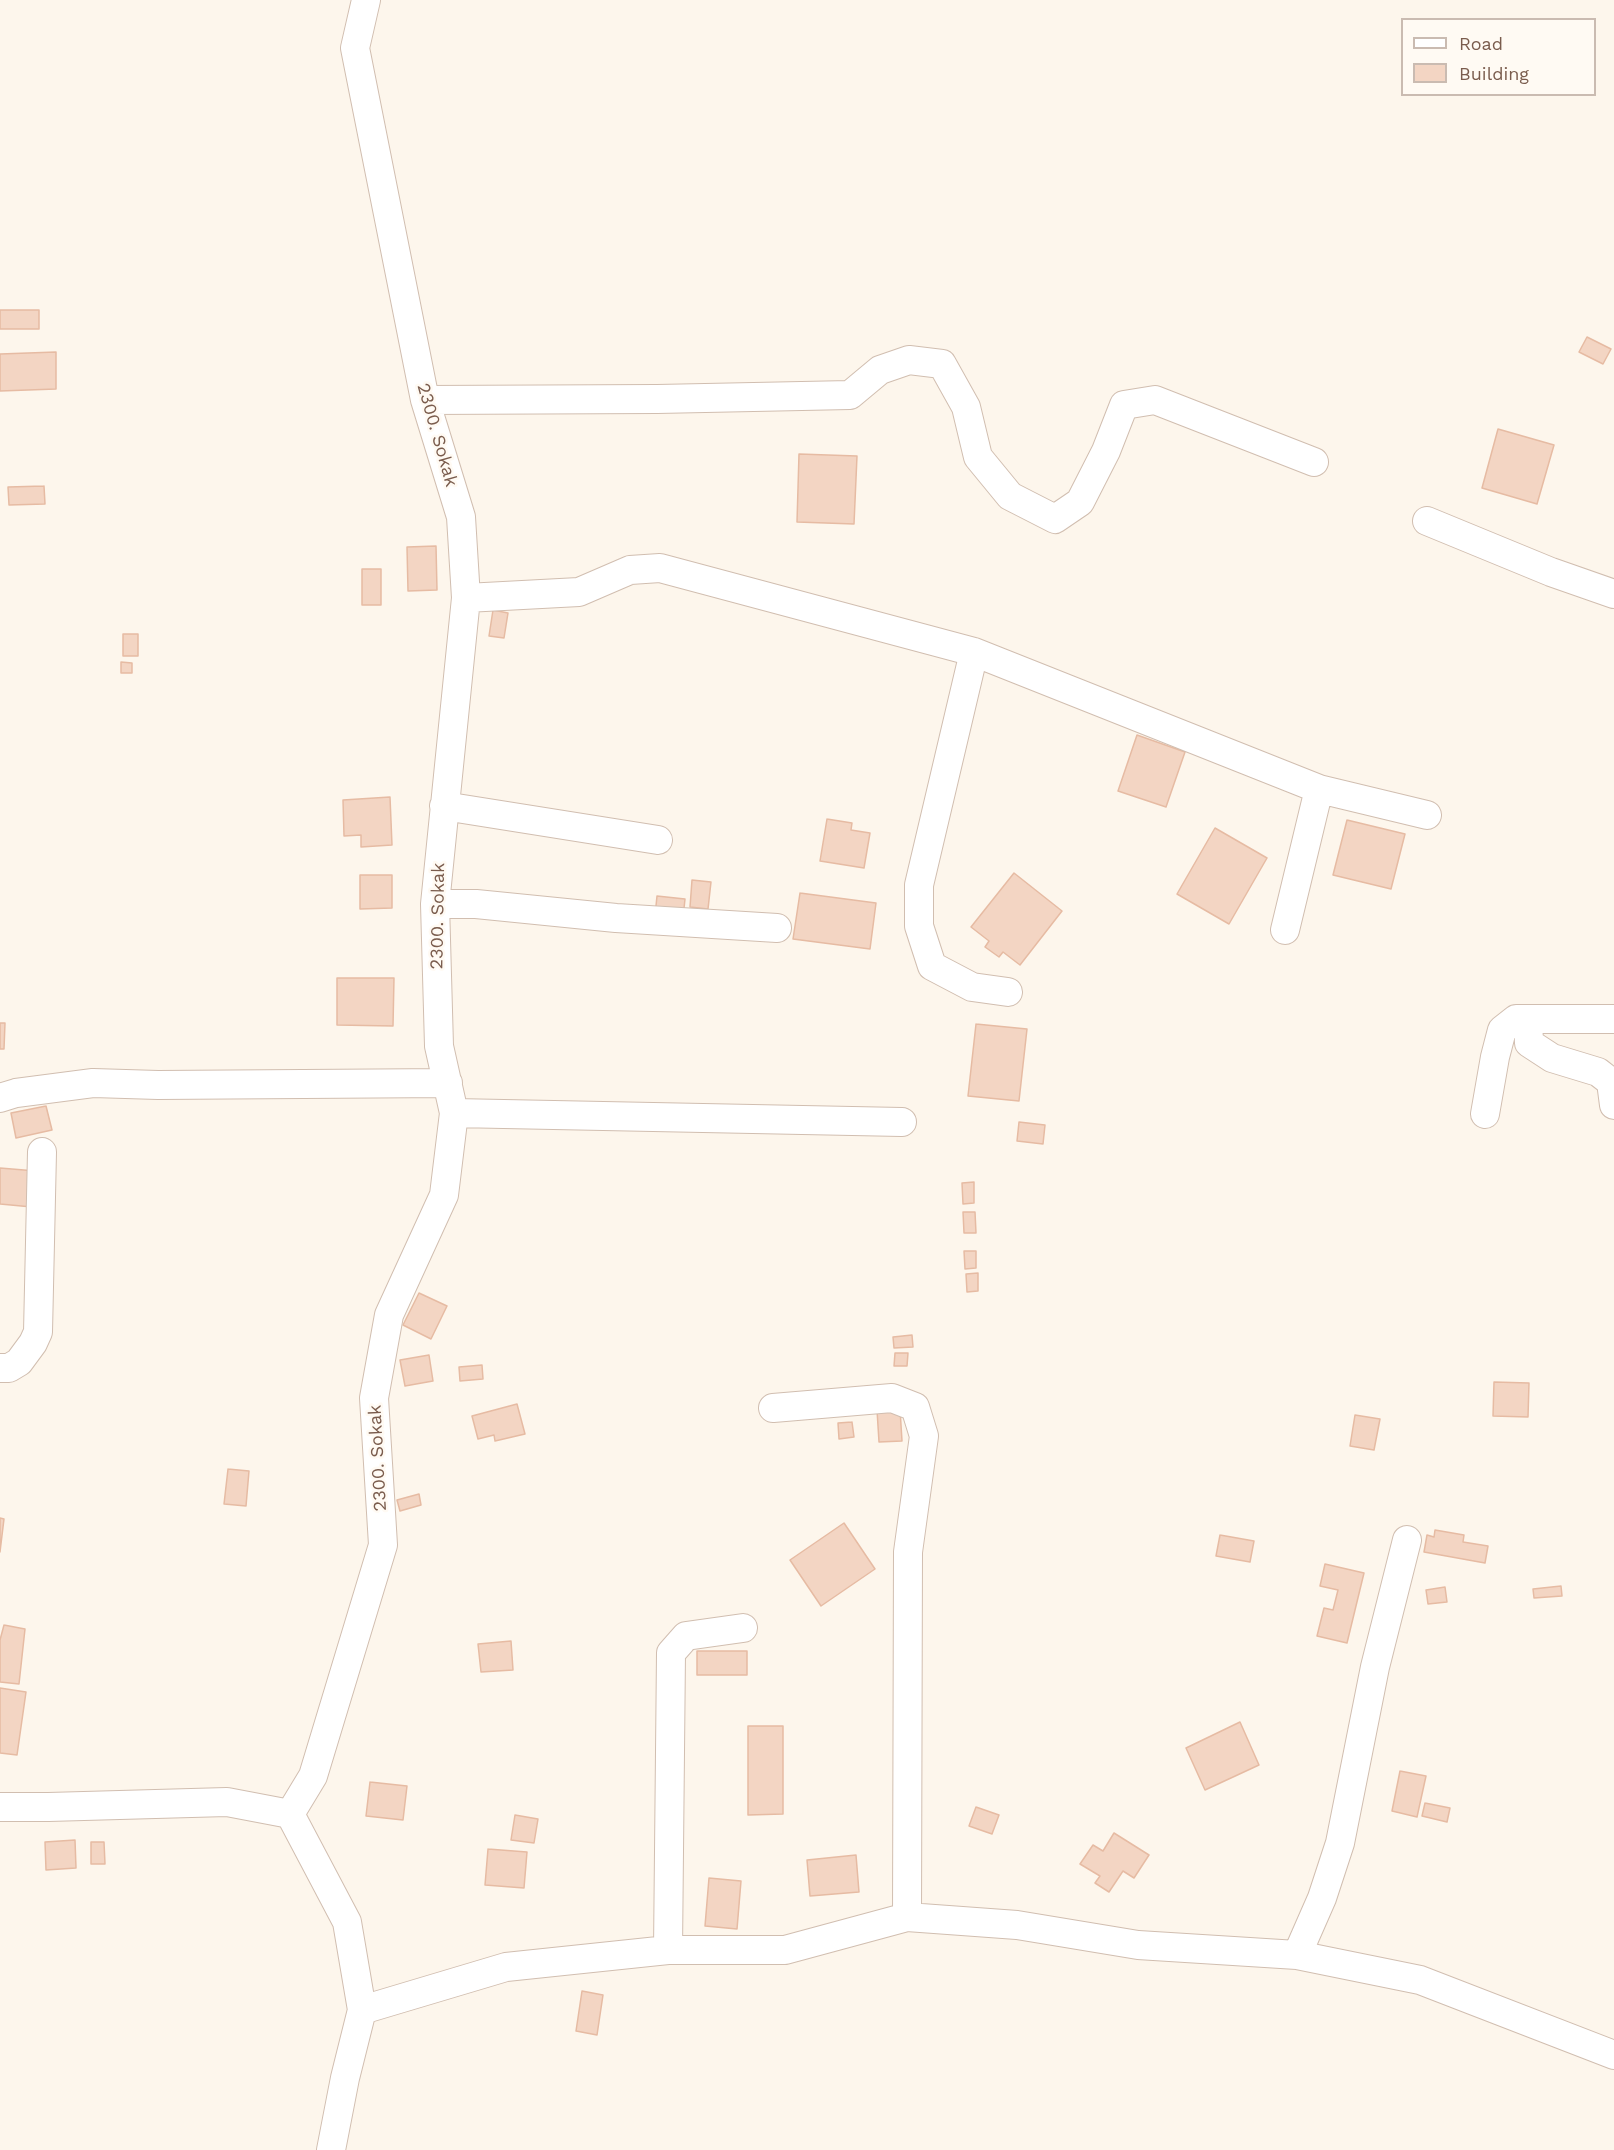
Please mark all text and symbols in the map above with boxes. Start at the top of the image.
legend [1401,18,1596,96]
text: Road [1459,33,1503,54]
text: Building [1459,63,1529,84]
street label: 2300. Sokak [412,381,462,489]
street label: 2300. Sokak [426,863,450,969]
street label: 2300. Sokak [364,1404,392,1512]

